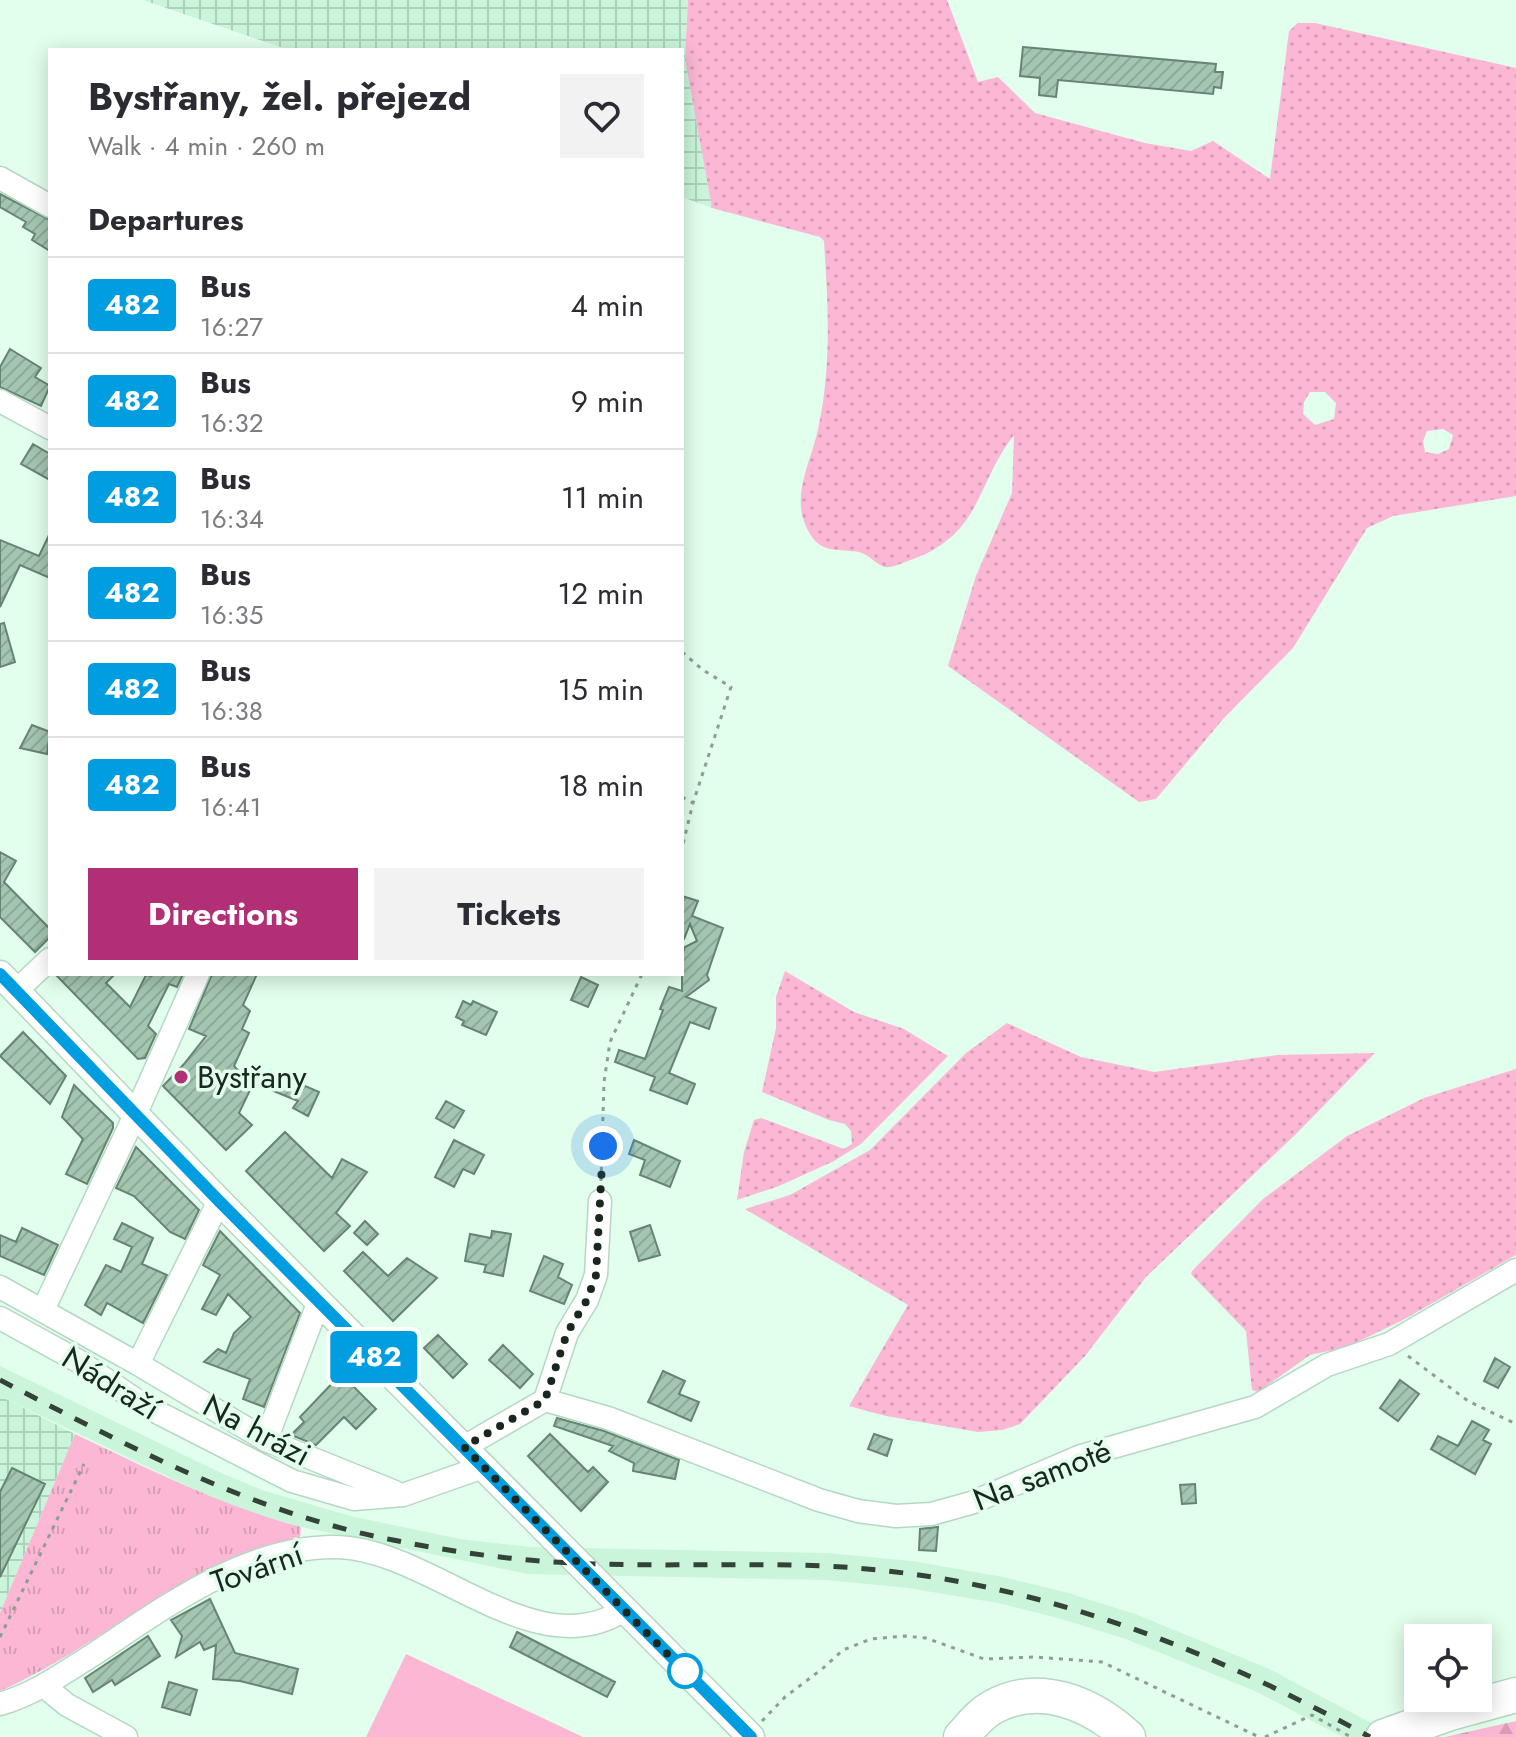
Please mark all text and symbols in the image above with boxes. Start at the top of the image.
text: Bystřany, žel. přejezd [88,69,471,124]
button: heart [560,74,644,158]
text: Walk · 4 min · 260 m [88,127,325,165]
text: Departures [88,198,244,241]
text: Bus [200,265,251,308]
text: 482 [104,284,160,325]
text: 4 min [571,284,644,327]
text: 16:27 [200,308,263,346]
text: Bus [200,361,251,404]
text: 482 [104,380,160,421]
text: 9 min [571,380,644,423]
text: 16:32 [200,404,263,442]
text: Bus [200,457,251,500]
text: 482 [104,476,160,517]
text: 11 min [561,476,644,519]
text: 16:34 [200,500,264,538]
text: Bus [200,553,251,596]
text: 482 [104,572,160,613]
text: 12 min [557,572,644,615]
text: 16:35 [200,596,263,634]
text: Bus [200,649,251,692]
text: 482 [104,668,160,709]
text: 15 min [558,668,644,711]
text: 16:38 [200,692,263,730]
text: Bus [200,745,251,788]
text: 482 [104,764,160,805]
text: 18 min [558,764,644,807]
text: 16:41 [200,788,261,826]
button: Directions [88,868,358,960]
button: Tickets [374,868,644,960]
place label: Bystřany [197,1054,308,1100]
marker: Bystřany [172,1068,190,1086]
your location [583,1126,623,1166]
line badge: 482 [328,1331,420,1383]
street label: Nádraží [53,1335,170,1432]
text: 482 [346,1336,402,1377]
street label: Na hrázi [195,1382,319,1478]
street label: Na samotě [966,1428,1118,1522]
street label: Tovární [205,1530,311,1605]
map controls [1404,1624,1492,1712]
button: locate [1404,1624,1492,1712]
unlabelled marker [668,1654,702,1688]

